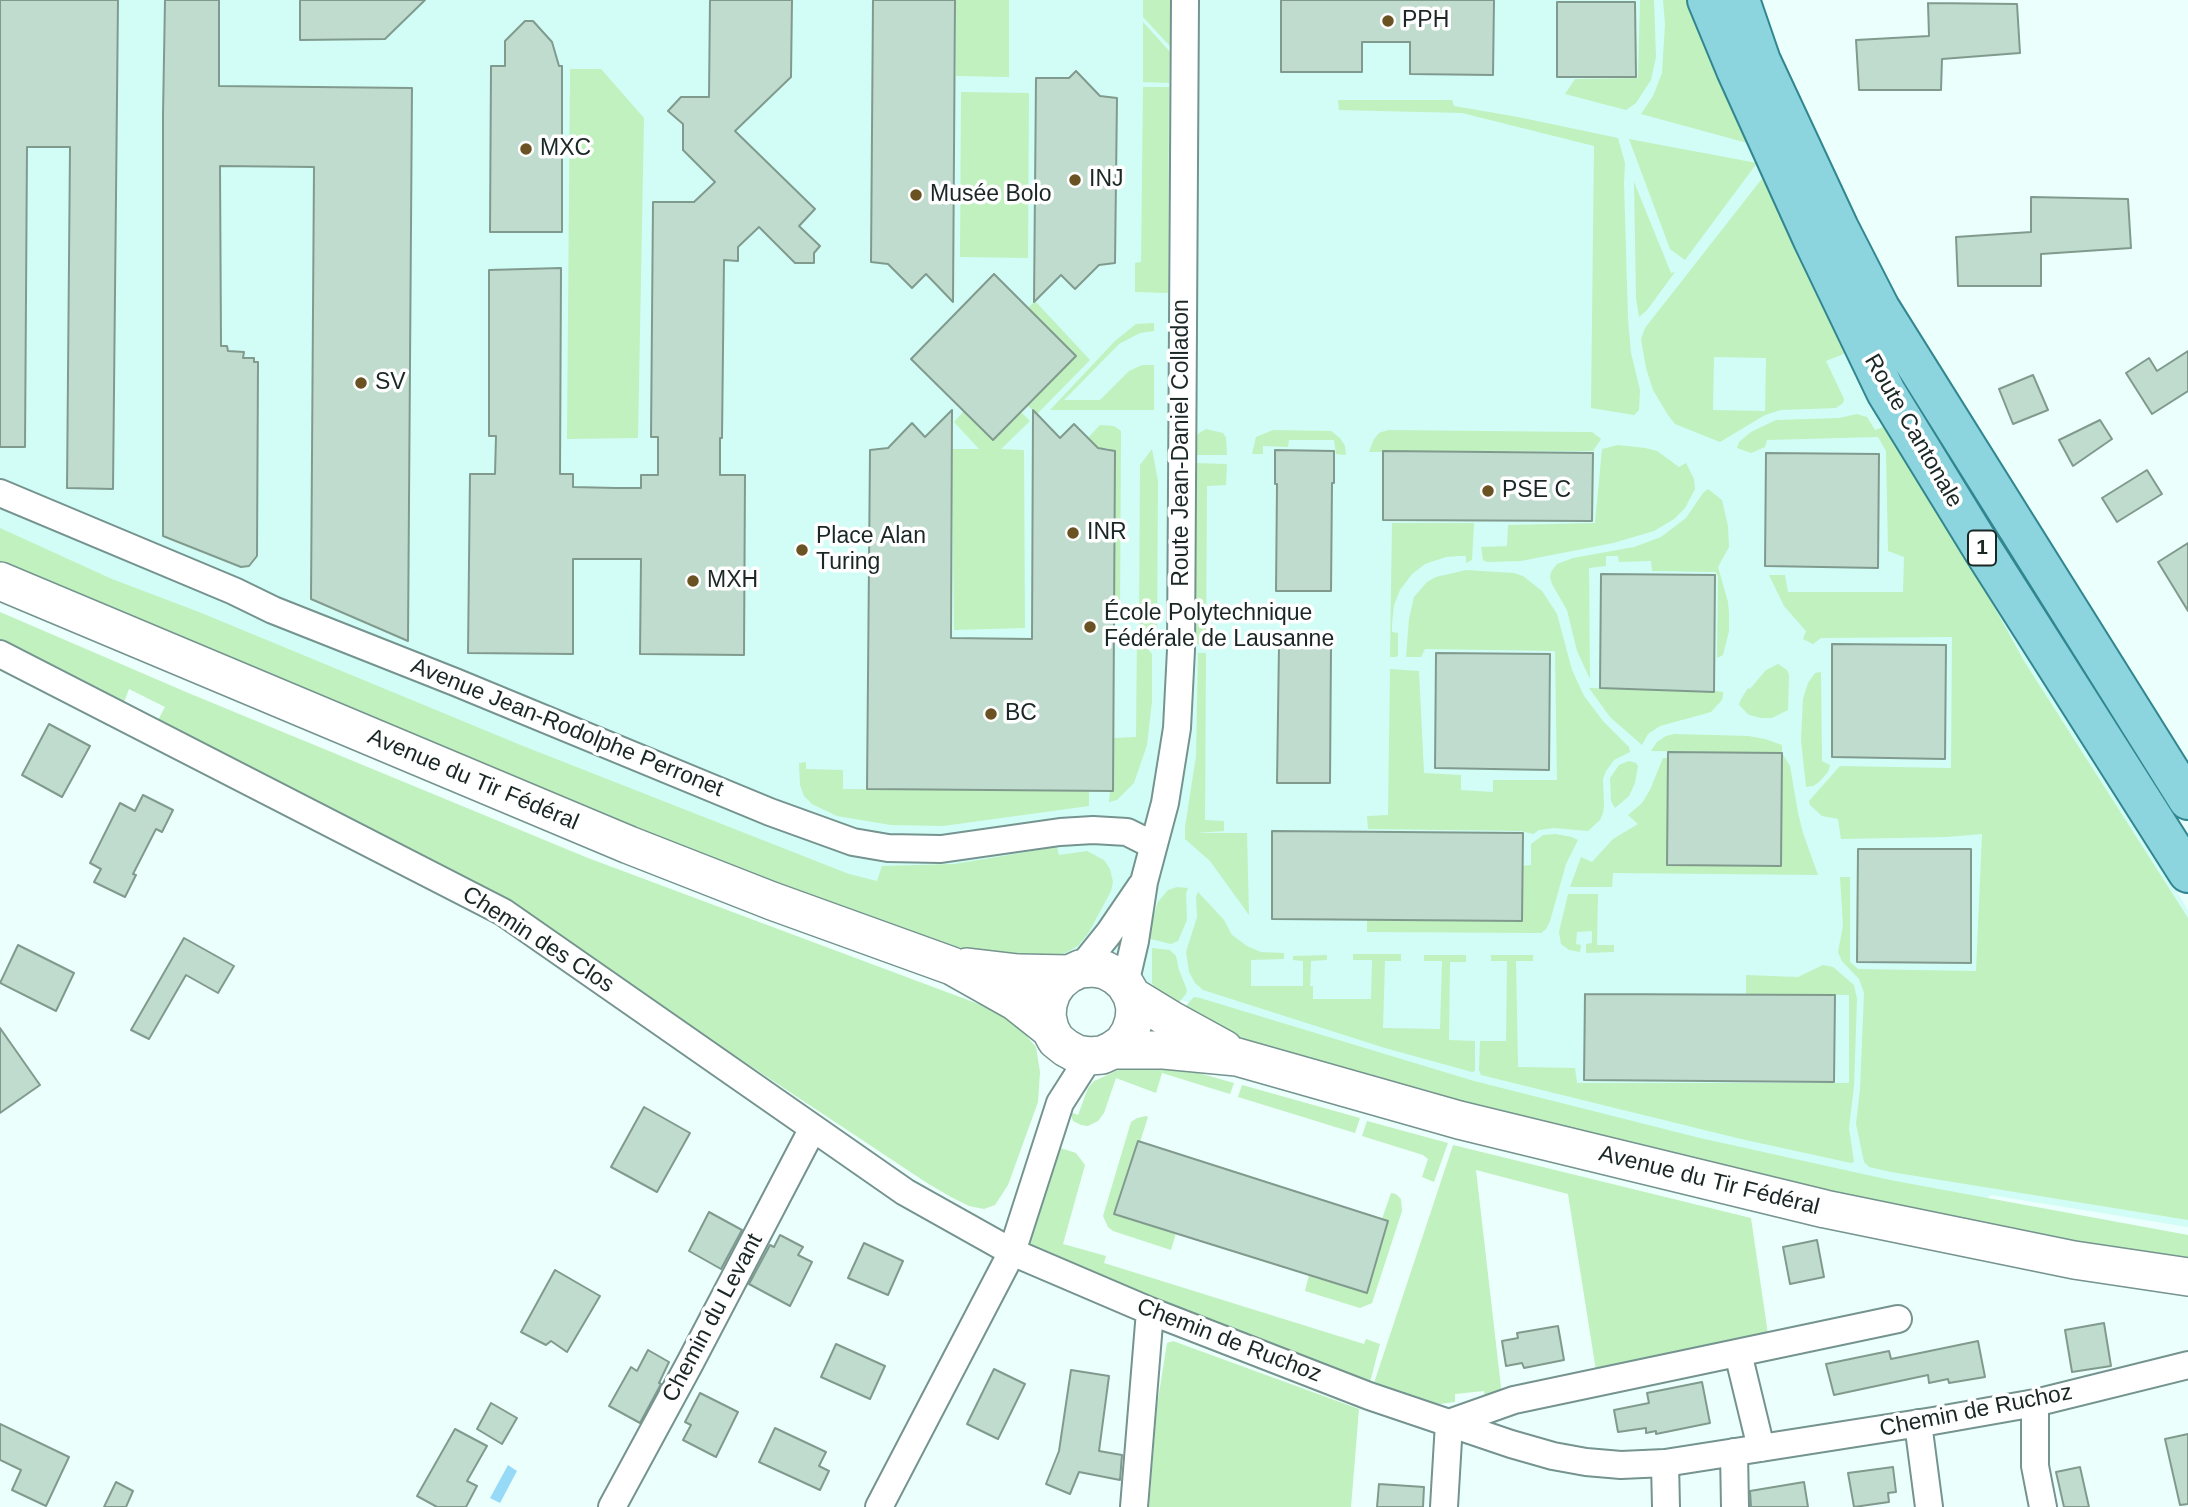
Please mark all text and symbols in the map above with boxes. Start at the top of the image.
place label: PPH [1402,7,1449,35]
marker: PPH [1380,13,1396,29]
place label: MXC [540,135,591,163]
marker: MXC [518,141,534,157]
place label: INJ [1089,166,1124,194]
marker: INJ [1067,172,1083,188]
place label: Musée Bolo [930,181,1051,209]
marker: Musée Bolo [908,187,924,203]
street label: Route Jean-Daniel Colladon [1168,299,1196,587]
street label: Route Cantonale [1858,349,1968,513]
place label: SV [375,369,406,397]
marker: SV [353,375,369,391]
place label: PSE C [1502,477,1571,505]
marker: PSE C [1480,483,1496,499]
place label: INR [1087,519,1127,547]
place label: Place Alan Turing [816,523,926,577]
marker: INR [1065,525,1081,541]
road number: 1 [1968,530,1996,566]
marker: Place Alan Turing [794,542,810,558]
place label: MXH [707,567,758,595]
marker: MXH [685,573,701,589]
place label: École Polytechnique Fédérale de Lausanne [1104,600,1334,654]
marker: École Polytechnique Fédérale de Lausanne [1082,619,1098,635]
street label: Avenue Jean-Rodolphe Perronet [407,653,727,803]
place label: BC [1005,700,1037,728]
marker: BC [983,706,999,722]
street label: Avenue du Tir Fédéral [363,723,583,837]
street label: Chemin des Clos [457,881,619,999]
street label: Avenue du Tir Fédéral [1596,1140,1822,1222]
street label: Chemin du Levant [657,1229,769,1407]
street label: Chemin de Ruchoz [1133,1293,1325,1389]
street label: Chemin de Ruchoz [1877,1379,2075,1443]

